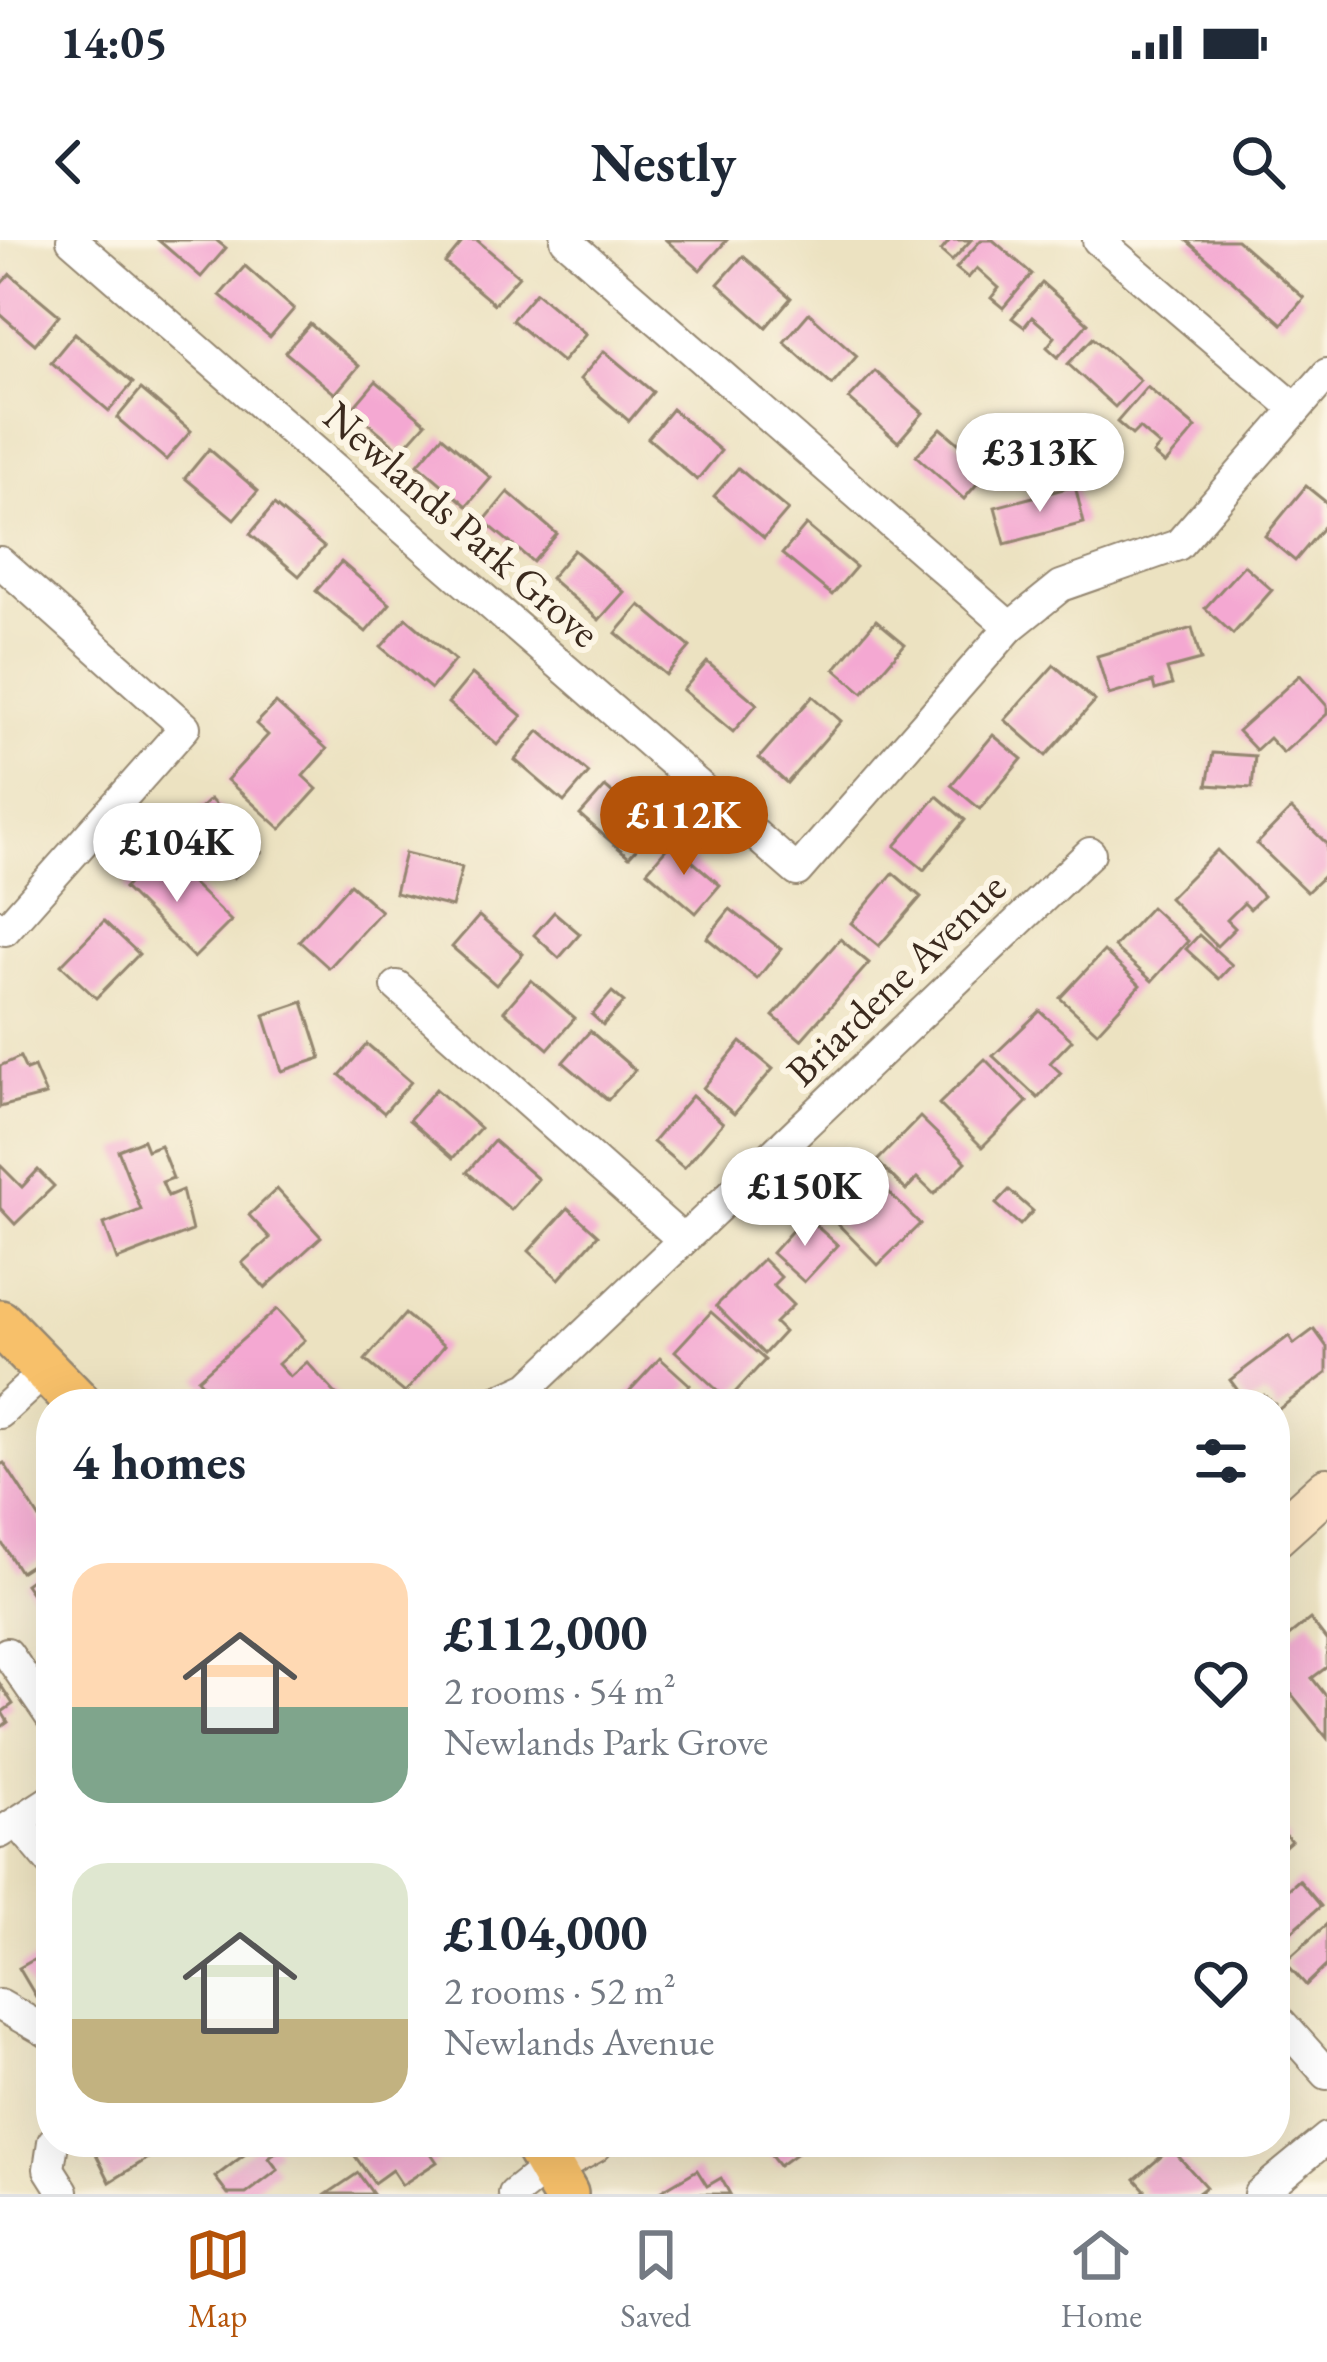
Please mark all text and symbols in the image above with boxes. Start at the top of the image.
text: 14:05 [60,13,168,71]
text: Nestly [591,127,736,197]
icon: back [36,129,102,195]
icon: search [1225,129,1291,195]
street label: Newlands Park Grove [312,389,612,659]
pin: £313K [956,413,1124,515]
text: £313K [983,426,1097,477]
pin: £112K [600,776,768,878]
text: £112K [627,789,741,840]
pin: £104K [93,803,261,905]
text: £104K [120,816,234,867]
street label: Briardene Avenue [774,860,1018,1098]
pin: £150K [721,1147,889,1249]
text: £150K [748,1160,862,1211]
text: 4 homes [72,1428,246,1494]
icon: filters [1188,1428,1254,1494]
text: £112,000 [444,1599,647,1665]
icon: home [168,1611,312,1755]
icon: heart [1188,1650,1254,1716]
text: 2 rooms · 54 m² [444,1665,676,1716]
text: Newlands Park Grove [444,1716,768,1767]
text: £104,000 [444,1899,647,1965]
icon: home [168,1911,312,2055]
icon: heart [1188,1950,1254,2016]
text: 2 rooms · 52 m² [444,1965,676,2016]
text: Newlands Avenue [444,2016,714,2067]
tab: Map [185,2222,251,2337]
tab: Saved [620,2222,691,2337]
tab: Home [1061,2222,1142,2337]

